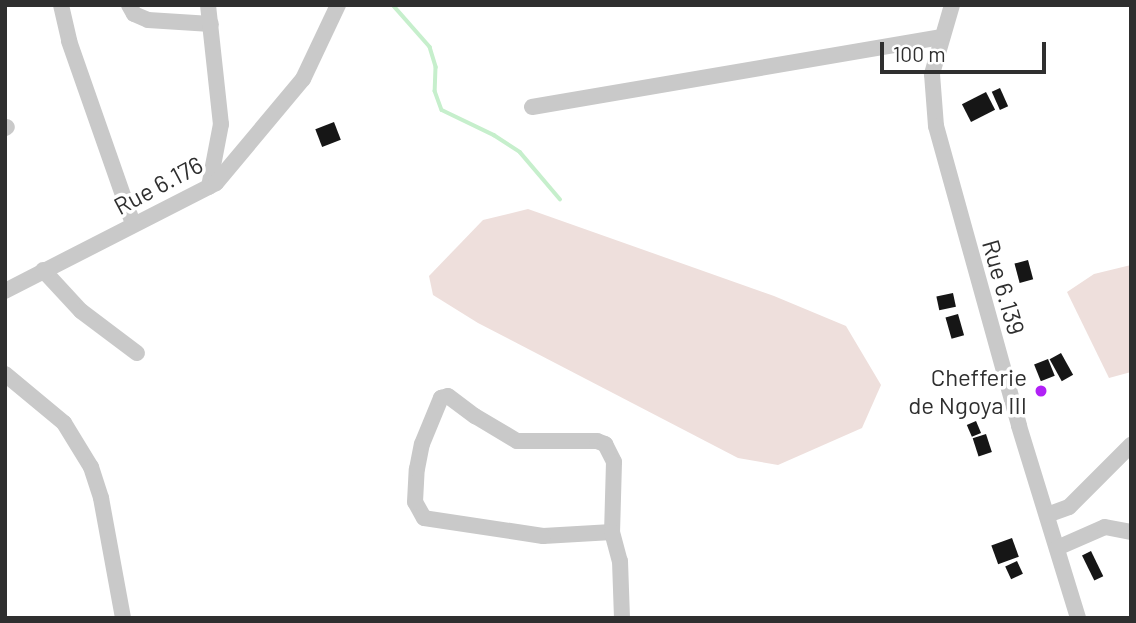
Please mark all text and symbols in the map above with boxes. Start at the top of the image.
scale bar [884,28,1050,72]
text: 100 m [893,41,946,66]
street label: Rue 6.176 [109,150,207,220]
street label: Rue 6.139 [977,236,1031,338]
place label: Chefferie de Ngoya III [908,363,1027,419]
marker: Chefferie de Ngoya III [1033,383,1049,399]

